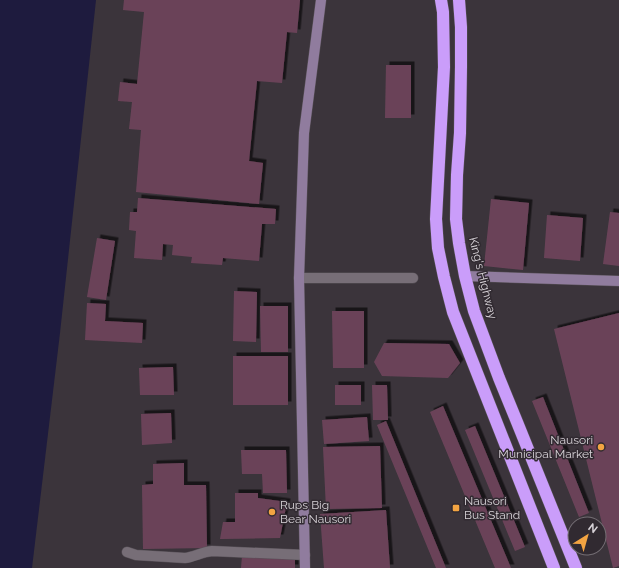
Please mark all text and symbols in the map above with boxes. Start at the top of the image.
street label: King's Highway [466,236,500,321]
place label: Nausori Municipal Market [498,433,593,461]
marker: Nausori Municipal Market [596,442,606,452]
place label: Nausori Bus Stand [464,494,520,522]
place label: Rups Big Bear Nausori [280,498,351,526]
marker: Nausori Bus Stand [451,503,461,513]
marker: Rups Big Bear Nausori [267,507,277,517]
north arrow [567,516,607,556]
text: N [585,521,600,536]

